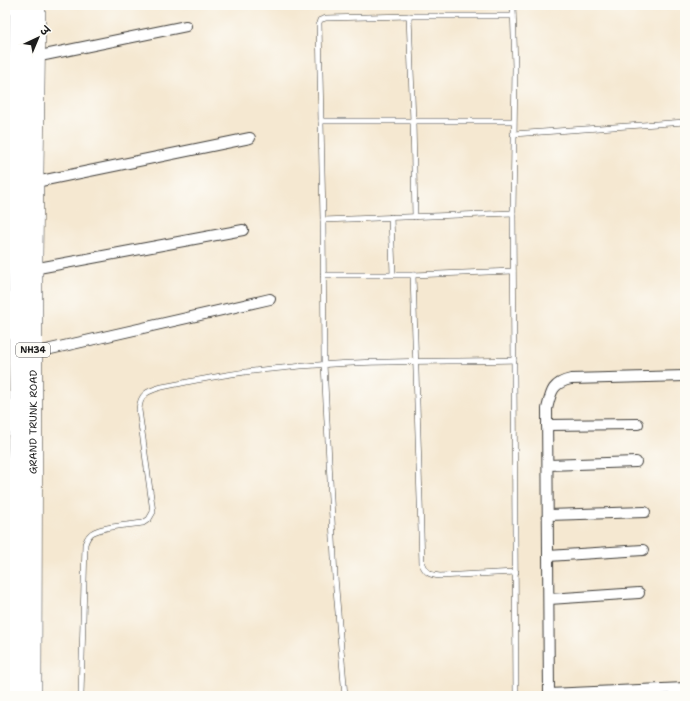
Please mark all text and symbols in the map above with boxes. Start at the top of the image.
north arrow [18,18,58,58]
text: उ [36,23,54,40]
road number: NH34 [16,343,50,357]
street label: GRAND TRUNK ROAD [27,370,40,474]

